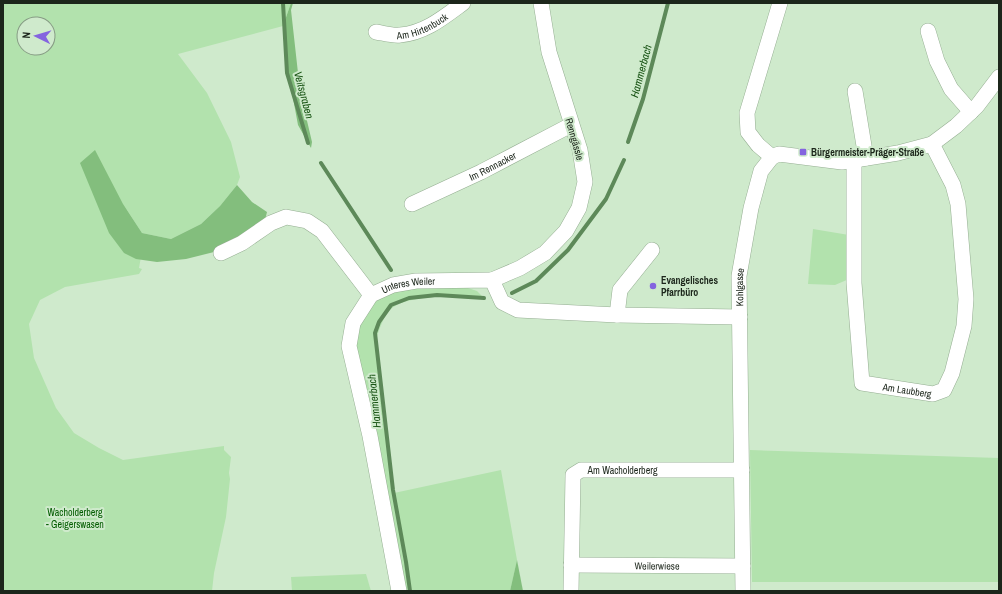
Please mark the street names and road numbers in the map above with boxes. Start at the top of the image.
street label: Am Hirtenbuck [395,10,451,42]
street label: Renngässle [562,117,587,162]
street label: Im Rennacker [467,149,519,184]
street label: Kohlgasse [733,267,747,306]
street label: Unteres Weiler [379,274,435,296]
street label: Am Laubberg [881,380,933,401]
street label: Am Wacholderberg [587,464,658,477]
street label: Weilerwiese [634,559,680,573]

